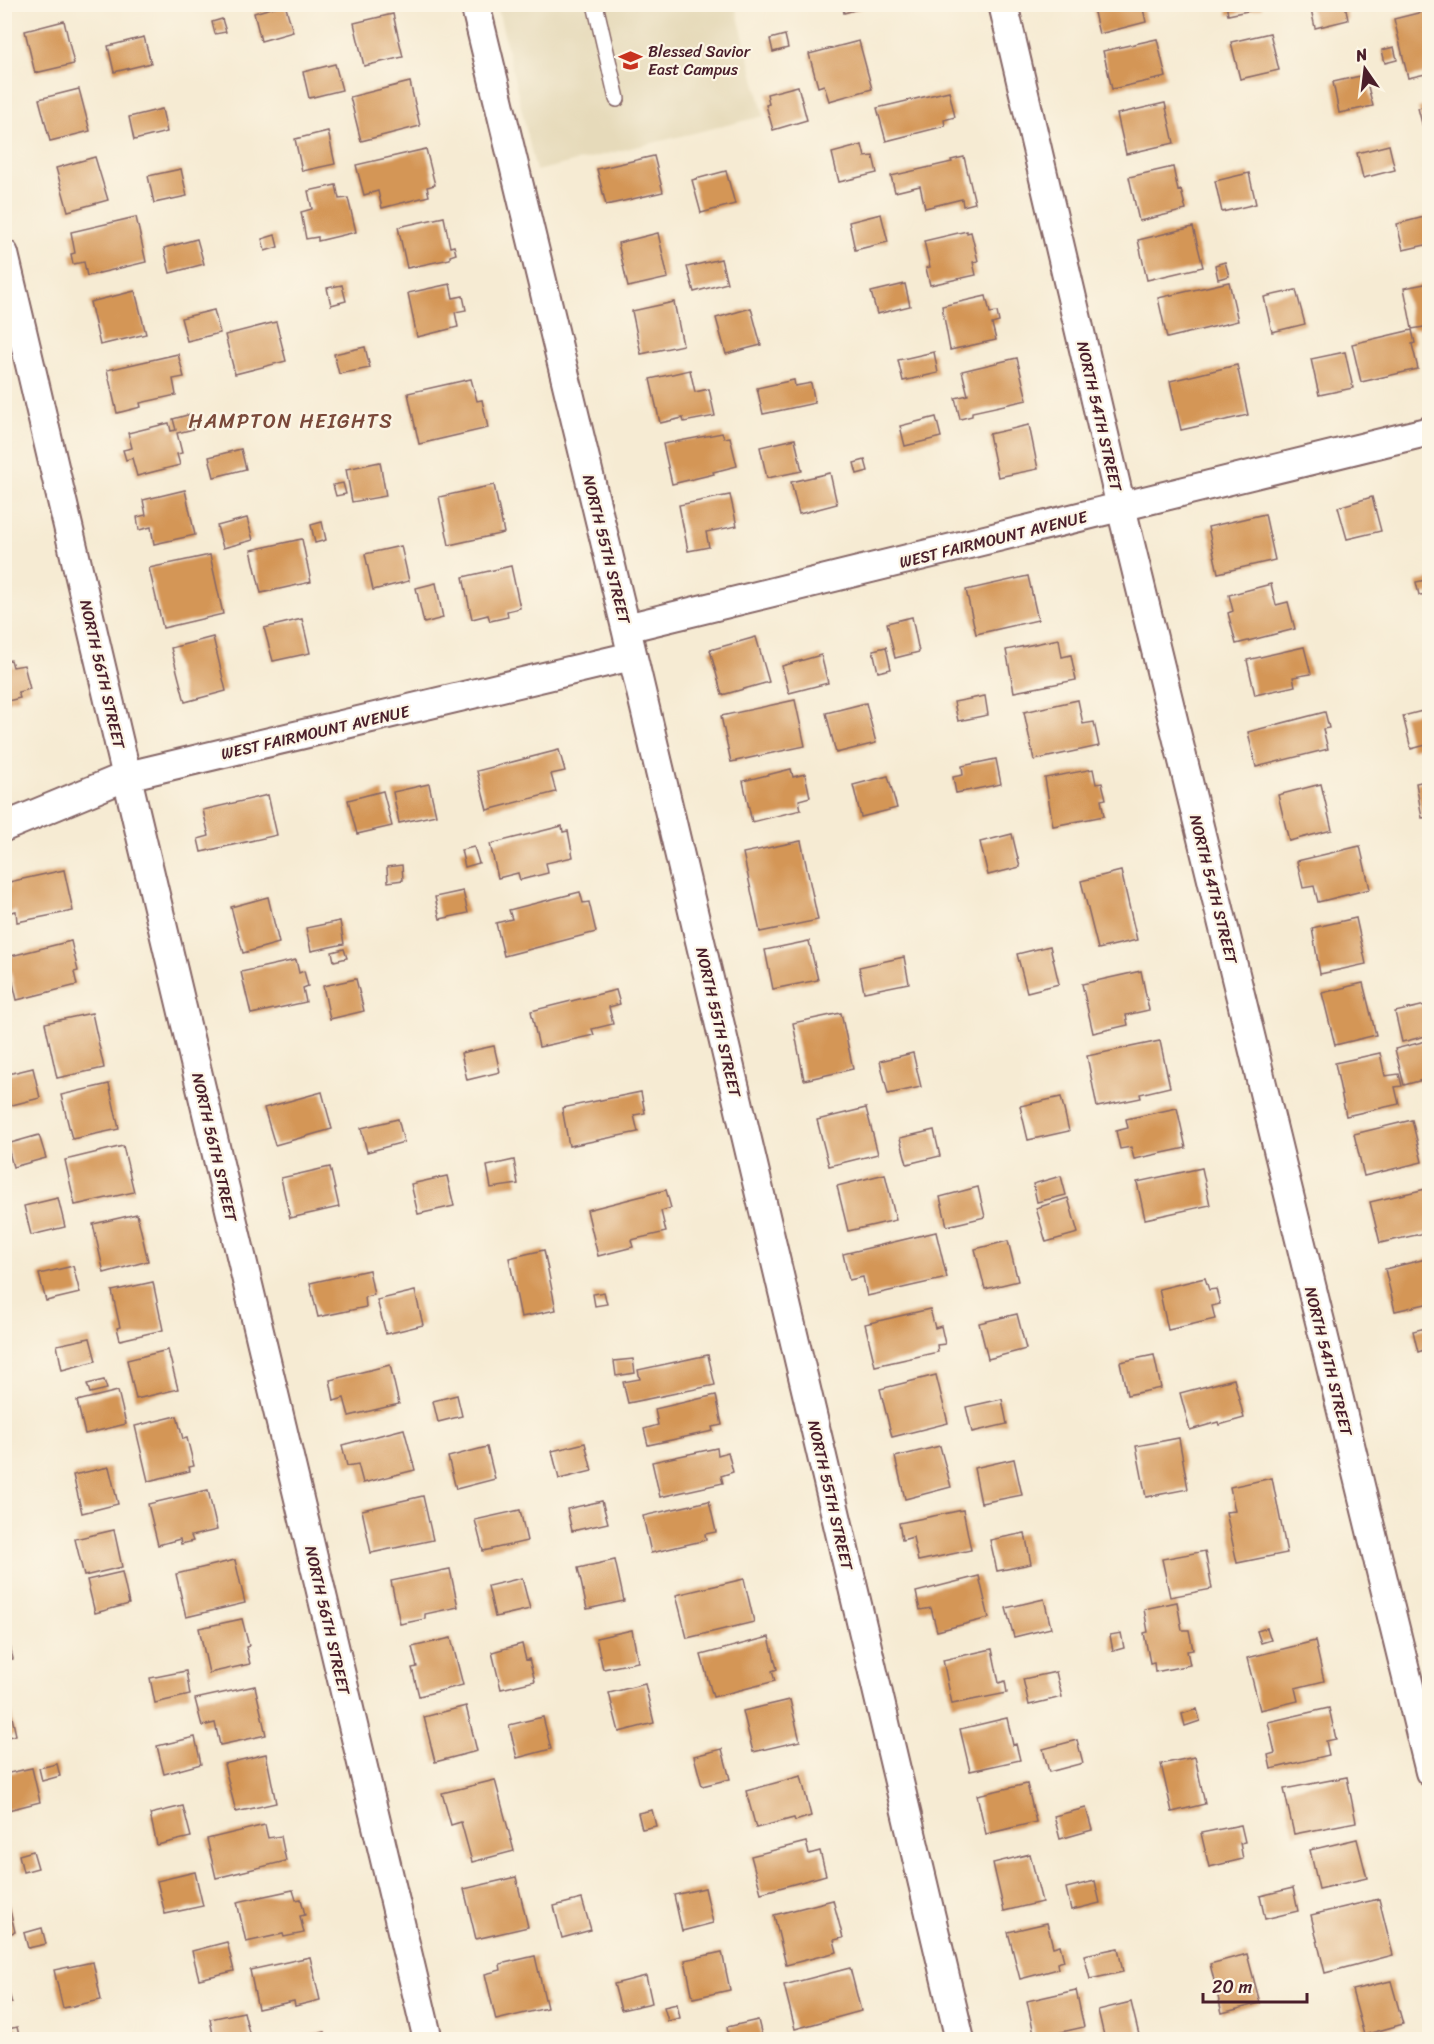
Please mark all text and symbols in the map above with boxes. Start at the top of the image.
place label: Blessed Savior East Campus [648,37,752,84]
north arrow [1335,39,1395,99]
text: N [1352,39,1371,71]
school or university icon: Blessed Savior East Campus [617,47,643,73]
street label: NORTH 54TH STREET [1068,338,1131,495]
district label: HAMPTON HEIGHTS [189,404,393,439]
street label: NORTH 55TH STREET [574,471,639,628]
street label: WEST FAIRMOUNT AVENUE [896,502,1091,577]
street label: NORTH 56TH STREET [71,597,134,753]
street label: WEST FAIRMOUNT AVENUE [218,696,413,768]
street label: NORTH 54TH STREET [1181,811,1246,968]
street label: NORTH 55TH STREET [687,944,750,1101]
street label: NORTH 56TH STREET [183,1070,246,1226]
street label: NORTH 54TH STREET [1296,1283,1361,1440]
street label: NORTH 55TH STREET [799,1417,862,1574]
street label: NORTH 56TH STREET [296,1543,359,1699]
scale bar [1203,1966,1306,2004]
text: 20 m [1212,1971,1252,2003]

